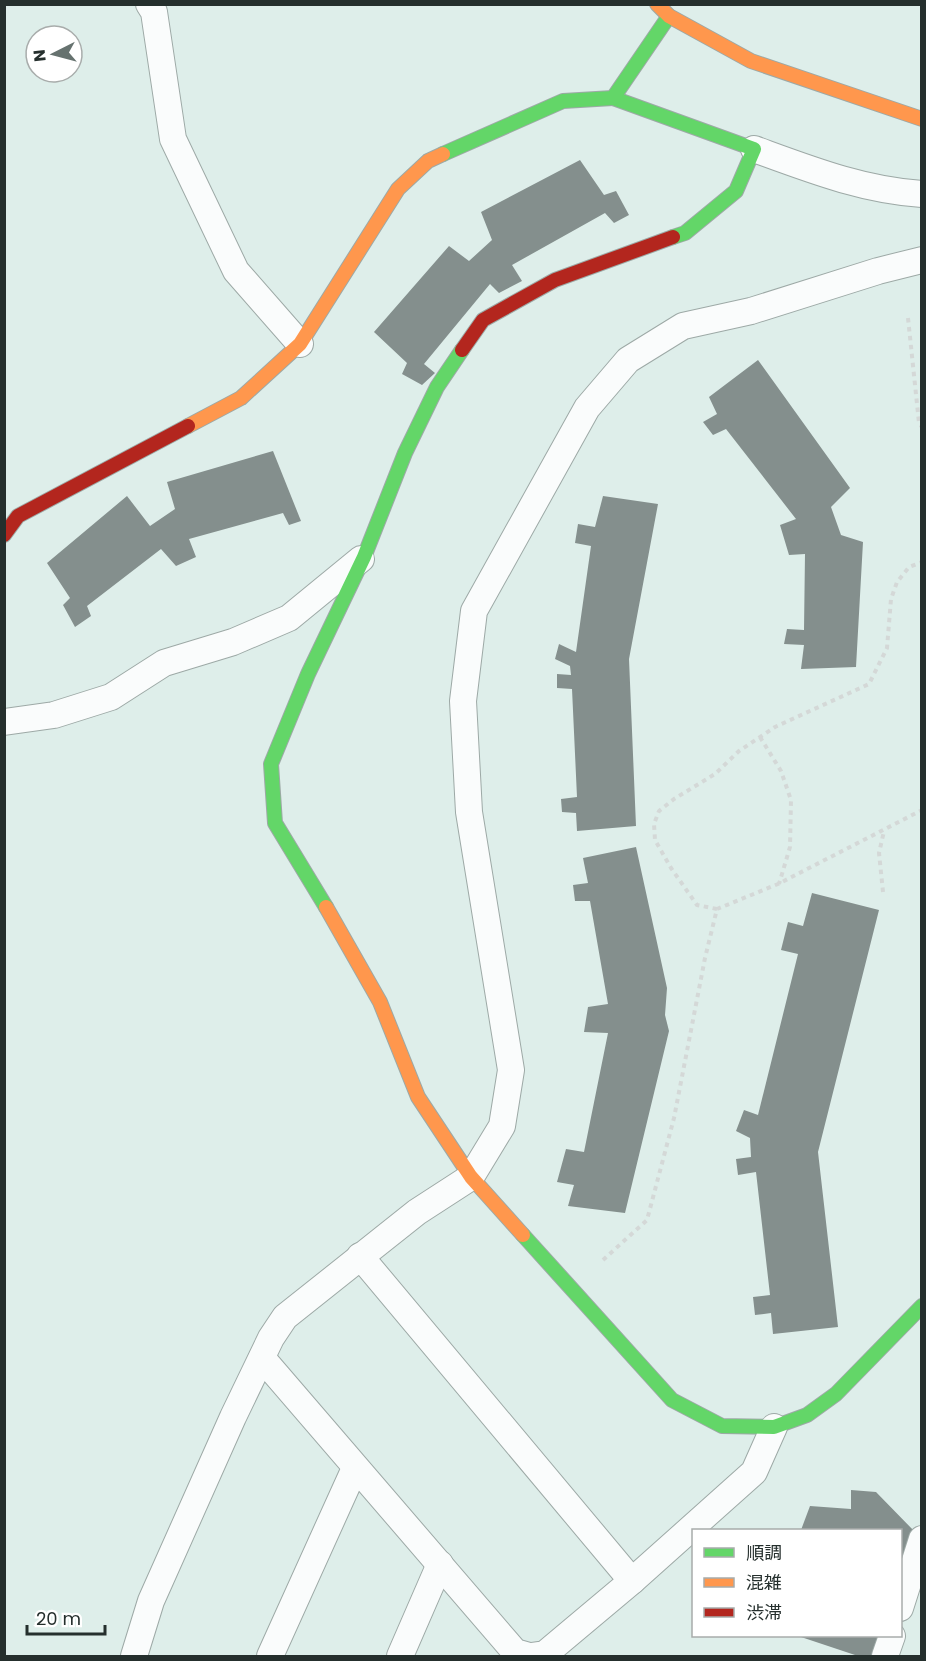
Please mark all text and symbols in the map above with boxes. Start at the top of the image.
north arrow [24,24,84,84]
text: N [28,48,52,63]
legend [692,1529,902,1637]
text: 順調 [746,1540,782,1565]
text: 混雑 [746,1570,782,1595]
scale bar [27,1598,105,1636]
text: 渋滞 [746,1600,782,1625]
text: 20 m [36,1606,81,1631]

